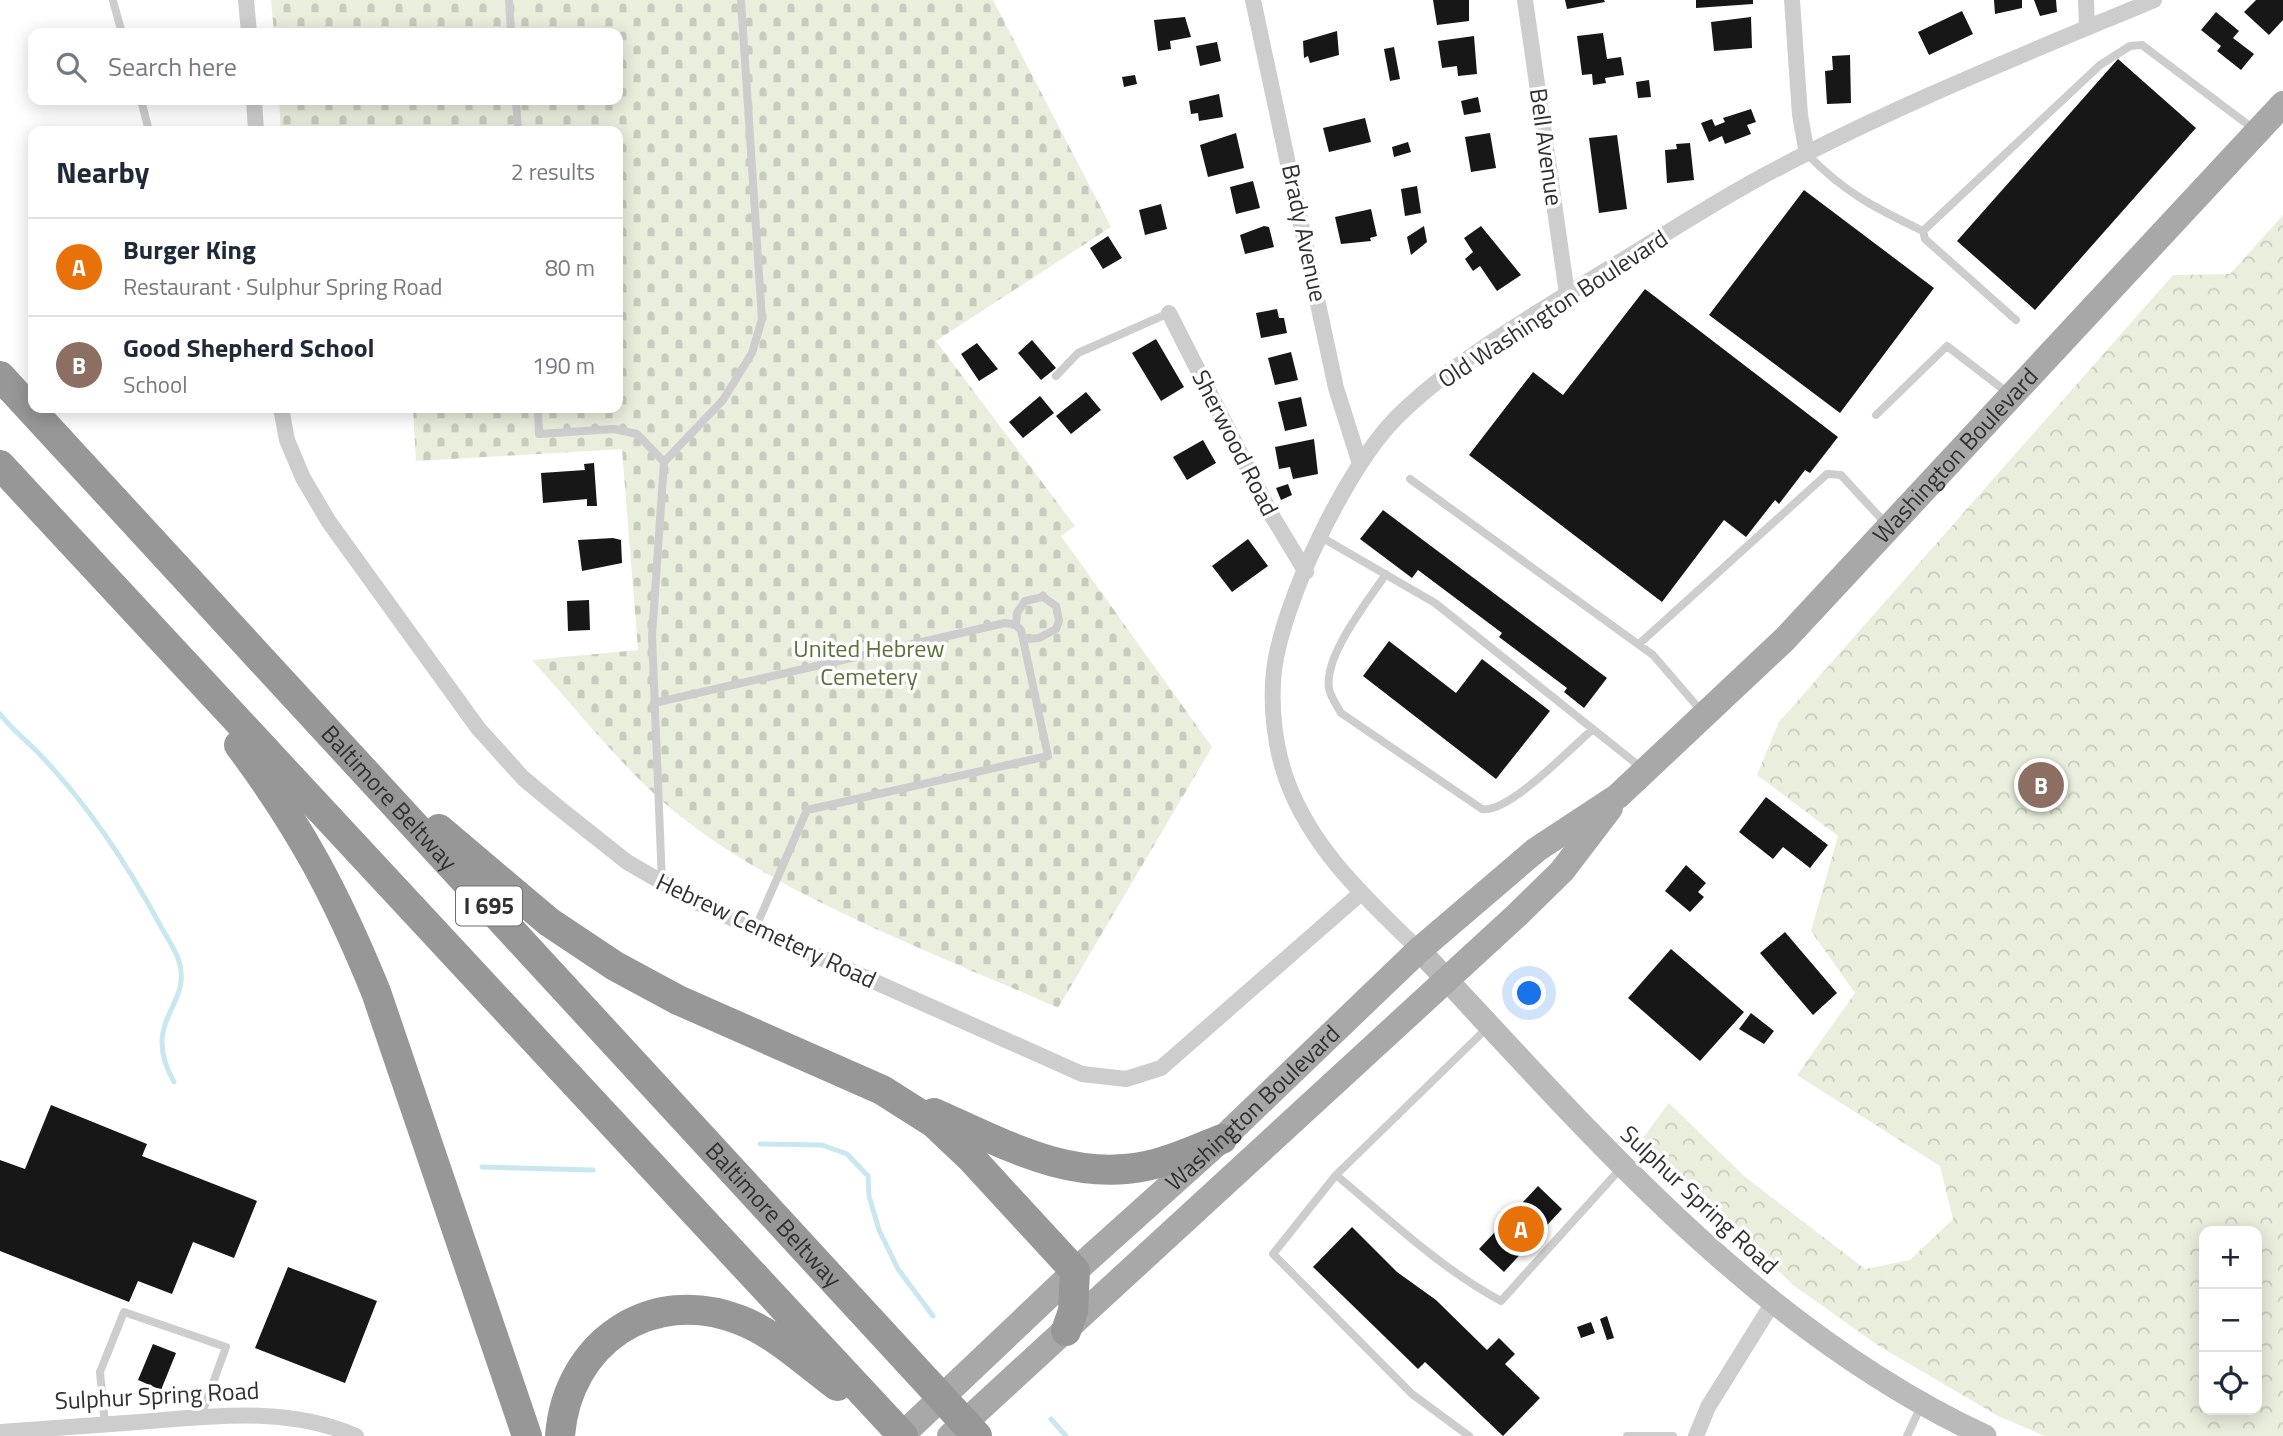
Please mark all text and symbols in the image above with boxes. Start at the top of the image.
search box [28,28,623,105]
text: Search here [108,47,237,86]
icon: search [52,48,90,86]
street label: Bell Avenue [1521,86,1573,208]
text: Nearby [56,149,149,195]
text: 2 results [511,154,595,189]
street label: Brady Avenue [1273,161,1337,305]
street label: Old Washington Boulevard [1430,220,1675,396]
text: Burger King [123,230,256,269]
text: A [72,250,86,285]
text: 80 m [545,250,595,285]
text: Restaurant · Sulphur Spring Road [123,269,442,304]
text: Good Shepherd School [123,328,375,367]
text: B [72,348,86,383]
text: 190 m [532,348,595,383]
street label: Washington Boulevard [1864,359,2046,551]
street label: Sherwood Road [1184,363,1288,522]
text: School [123,367,187,402]
park label: United Hebrew Cemetery [793,630,945,694]
street label: Baltimore Beltway [313,716,467,879]
pin: B [2018,759,2064,811]
street label: Hebrew Cemetery Road [650,863,882,997]
road number: I 695 [456,886,522,925]
your location [1512,976,1546,1010]
street label: Washington Boulevard [1157,1016,1348,1199]
street label: Sulphur Spring Road [1612,1116,1787,1282]
street label: Baltimore Beltway [697,1133,851,1296]
pin: A [1498,1203,1544,1255]
map controls [2199,1226,2262,1415]
button: + [2199,1226,2262,1289]
button: − [2199,1289,2262,1352]
button: locate [2199,1352,2262,1415]
street label: Sulphur Spring Road [54,1372,260,1418]

